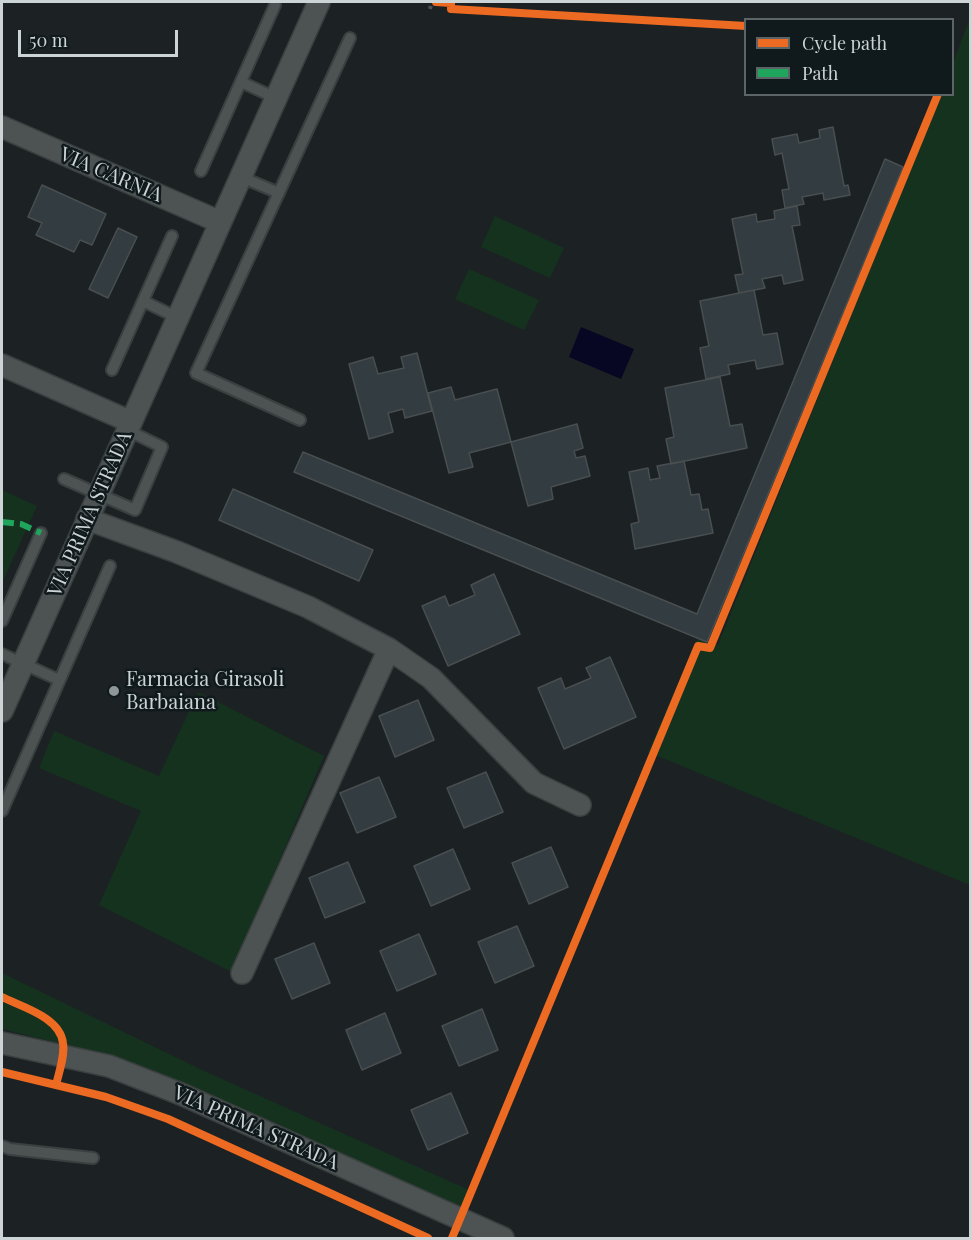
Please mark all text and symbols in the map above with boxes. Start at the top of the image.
scale bar [21,18,182,56]
legend [744,18,954,96]
text: 50 m [29,28,68,52]
text: Cycle path [802,31,887,55]
text: Path [802,61,838,85]
street label: VIA CARNIA [56,143,166,207]
street label: VIA PRIMA STRADA [43,428,137,600]
place label: Farmacia Girasoli Barbaiana [126,668,284,715]
marker: Farmacia Girasoli Barbaiana [107,684,121,698]
street label: VIA PRIMA STRADA [170,1081,342,1175]

